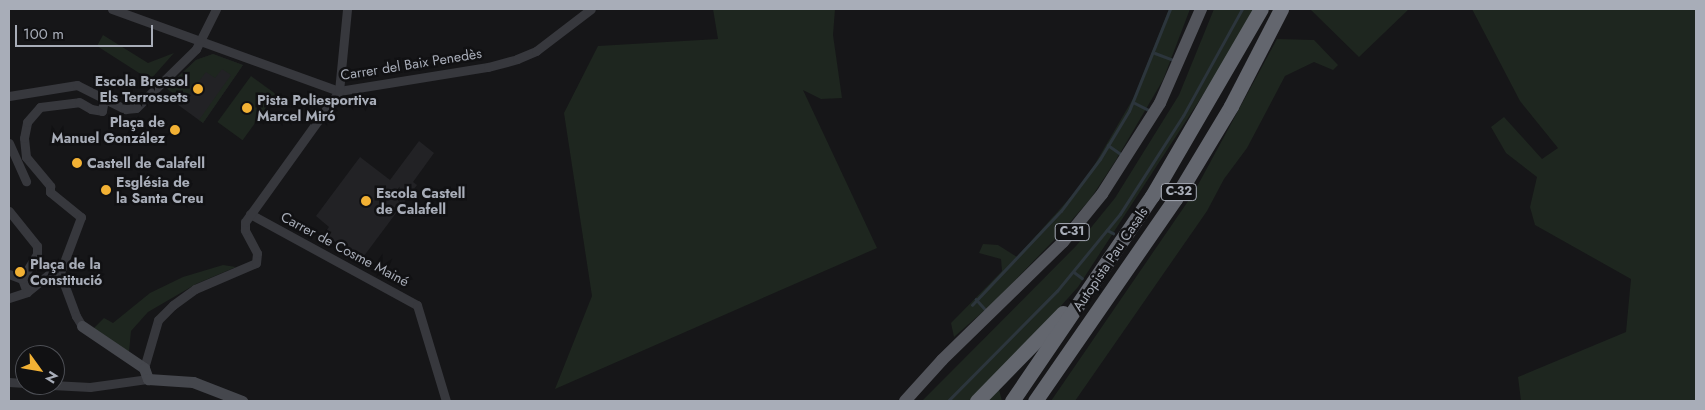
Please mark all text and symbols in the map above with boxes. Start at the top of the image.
scale bar [18,15,155,47]
text: 100 m [23,23,64,45]
street label: Carrer del Baix Penedès [339,45,483,83]
place label: Escola Bressol Els Terrossets [95,73,188,105]
marker: Escola Bressol Els Terrossets [192,83,204,95]
place label: Pista Poliesportiva Marcel Miró [257,92,377,124]
marker: Pista Poliesportiva Marcel Miró [241,102,253,114]
place label: Plaça de Manuel González [51,114,165,146]
marker: Plaça de Manuel González [169,124,181,136]
place label: Castell de Calafell [87,155,205,171]
marker: Castell de Calafell [71,157,83,169]
place label: Església de la Santa Creu [116,174,203,206]
road number: C-32 [1160,182,1198,202]
marker: Església de la Santa Creu [100,184,112,196]
place label: Escola Castell de Calafell [376,185,465,218]
marker: Escola Castell de Calafell [360,195,372,207]
street label: Autopista Pau Casals [1069,204,1151,314]
street label: Carrer de Cosme Mainé [278,208,412,290]
road number: C-31 [1054,222,1090,242]
place label: Plaça de la Constitució [30,256,102,288]
marker: Plaça de la Constitució [14,266,26,278]
north arrow [15,345,65,395]
text: N [40,367,63,387]

